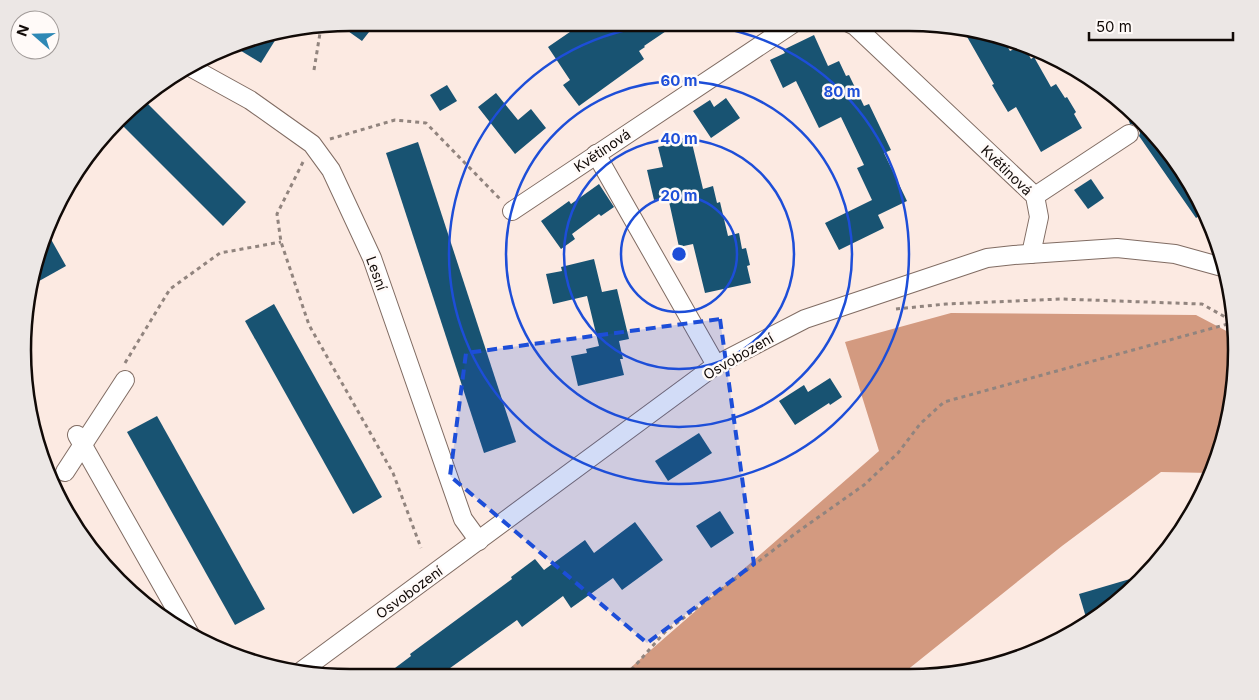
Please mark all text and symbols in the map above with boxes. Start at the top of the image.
north arrow [10,10,60,60]
scale bar [1089,10,1233,42]
text: 50 m [1096,17,1132,36]
text: N [13,22,32,38]
text: 60 m [660,71,698,90]
text: 80 m [823,82,861,101]
street label: Květinová [570,125,634,175]
text: 40 m [660,129,698,148]
street label: Květinová [978,141,1036,199]
text: 20 m [661,186,697,205]
centre of rings [670,245,688,263]
street label: Lesní [363,254,391,293]
street label: Osvobození [700,329,777,383]
street label: Osvobození [372,562,446,622]

